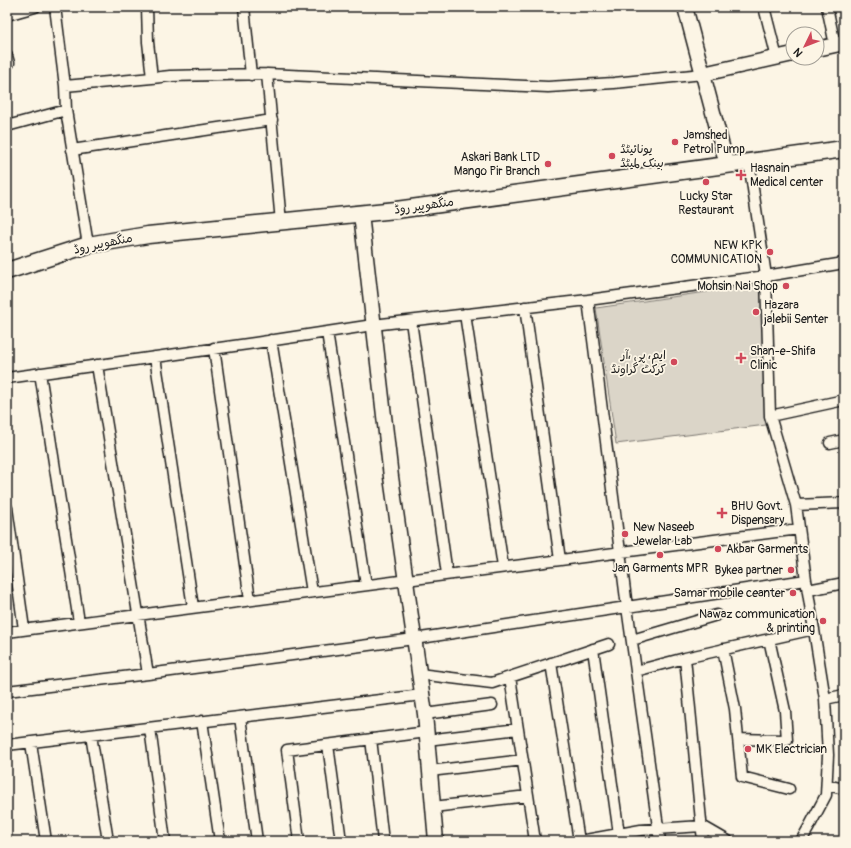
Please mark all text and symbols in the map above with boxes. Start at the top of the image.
north arrow [785,26,825,66]
text: N [790,45,805,60]
place label: Jamshed Petrol Pump [683,128,745,157]
marker: Jamshed Petrol Pump [670,137,680,147]
place label: یونائیٹڈ بینک لمیٹڈ [620,142,664,171]
place label: Askari Bank LTD Mango Pir Branch [454,150,540,179]
marker: یونائیٹڈ بینک لمیٹڈ [607,151,617,161]
marker: Askari Bank LTD Mango Pir Branch [543,159,553,169]
place label: Hasnain Medical center [750,161,824,190]
marker: Hasnain Medical center [735,169,747,181]
marker: Lucky Star Restaurant [701,177,711,187]
place label: Lucky Star Restaurant [678,189,734,218]
street label: منگھوپیر روڈ [393,194,455,218]
street label: منگھوپیر روڈ [72,230,134,258]
place label: NEW KPK COMMUNICATION [671,238,762,267]
marker: NEW KPK COMMUNICATION [765,247,775,257]
place label: Mohsin Nai Shop [697,279,778,294]
marker: Mohsin Nai Shop [781,281,791,291]
place label: Hazara jalebii Senter [763,298,829,327]
marker: Hazara jalebii Senter [751,307,761,317]
place label: Shan-e-Shifa Clinic [750,344,816,373]
place label: ایم، پی ،آر کرکٹ گراونڈ [611,348,666,377]
marker: Shan-e-Shifa Clinic [735,352,747,364]
marker: ایم، پی ،آر کرکٹ گراونڈ [669,357,679,367]
place label: BHU Govt. Dispensary [731,499,784,528]
marker: BHU Govt. Dispensary [716,507,728,519]
place label: New Naseeb Jewelar Lab [633,520,695,549]
marker: New Naseeb Jewelar Lab [620,529,630,539]
place label: Akbar Garments [726,542,809,557]
marker: Akbar Garments [713,544,723,554]
marker: Jan Garments MPR [655,550,665,560]
place label: Jan Garments MPR [612,561,708,576]
place label: Bykea partner [715,563,784,578]
marker: Bykea partner [786,565,796,575]
place label: Samar mobile ceanter [674,586,786,601]
marker: Samar mobile ceanter [788,588,798,598]
place label: Nawaz communication & printing [699,607,815,636]
marker: Nawaz communication & printing [818,616,828,626]
place label: MK Electrician [756,742,827,757]
marker: MK Electrician [743,744,753,754]

